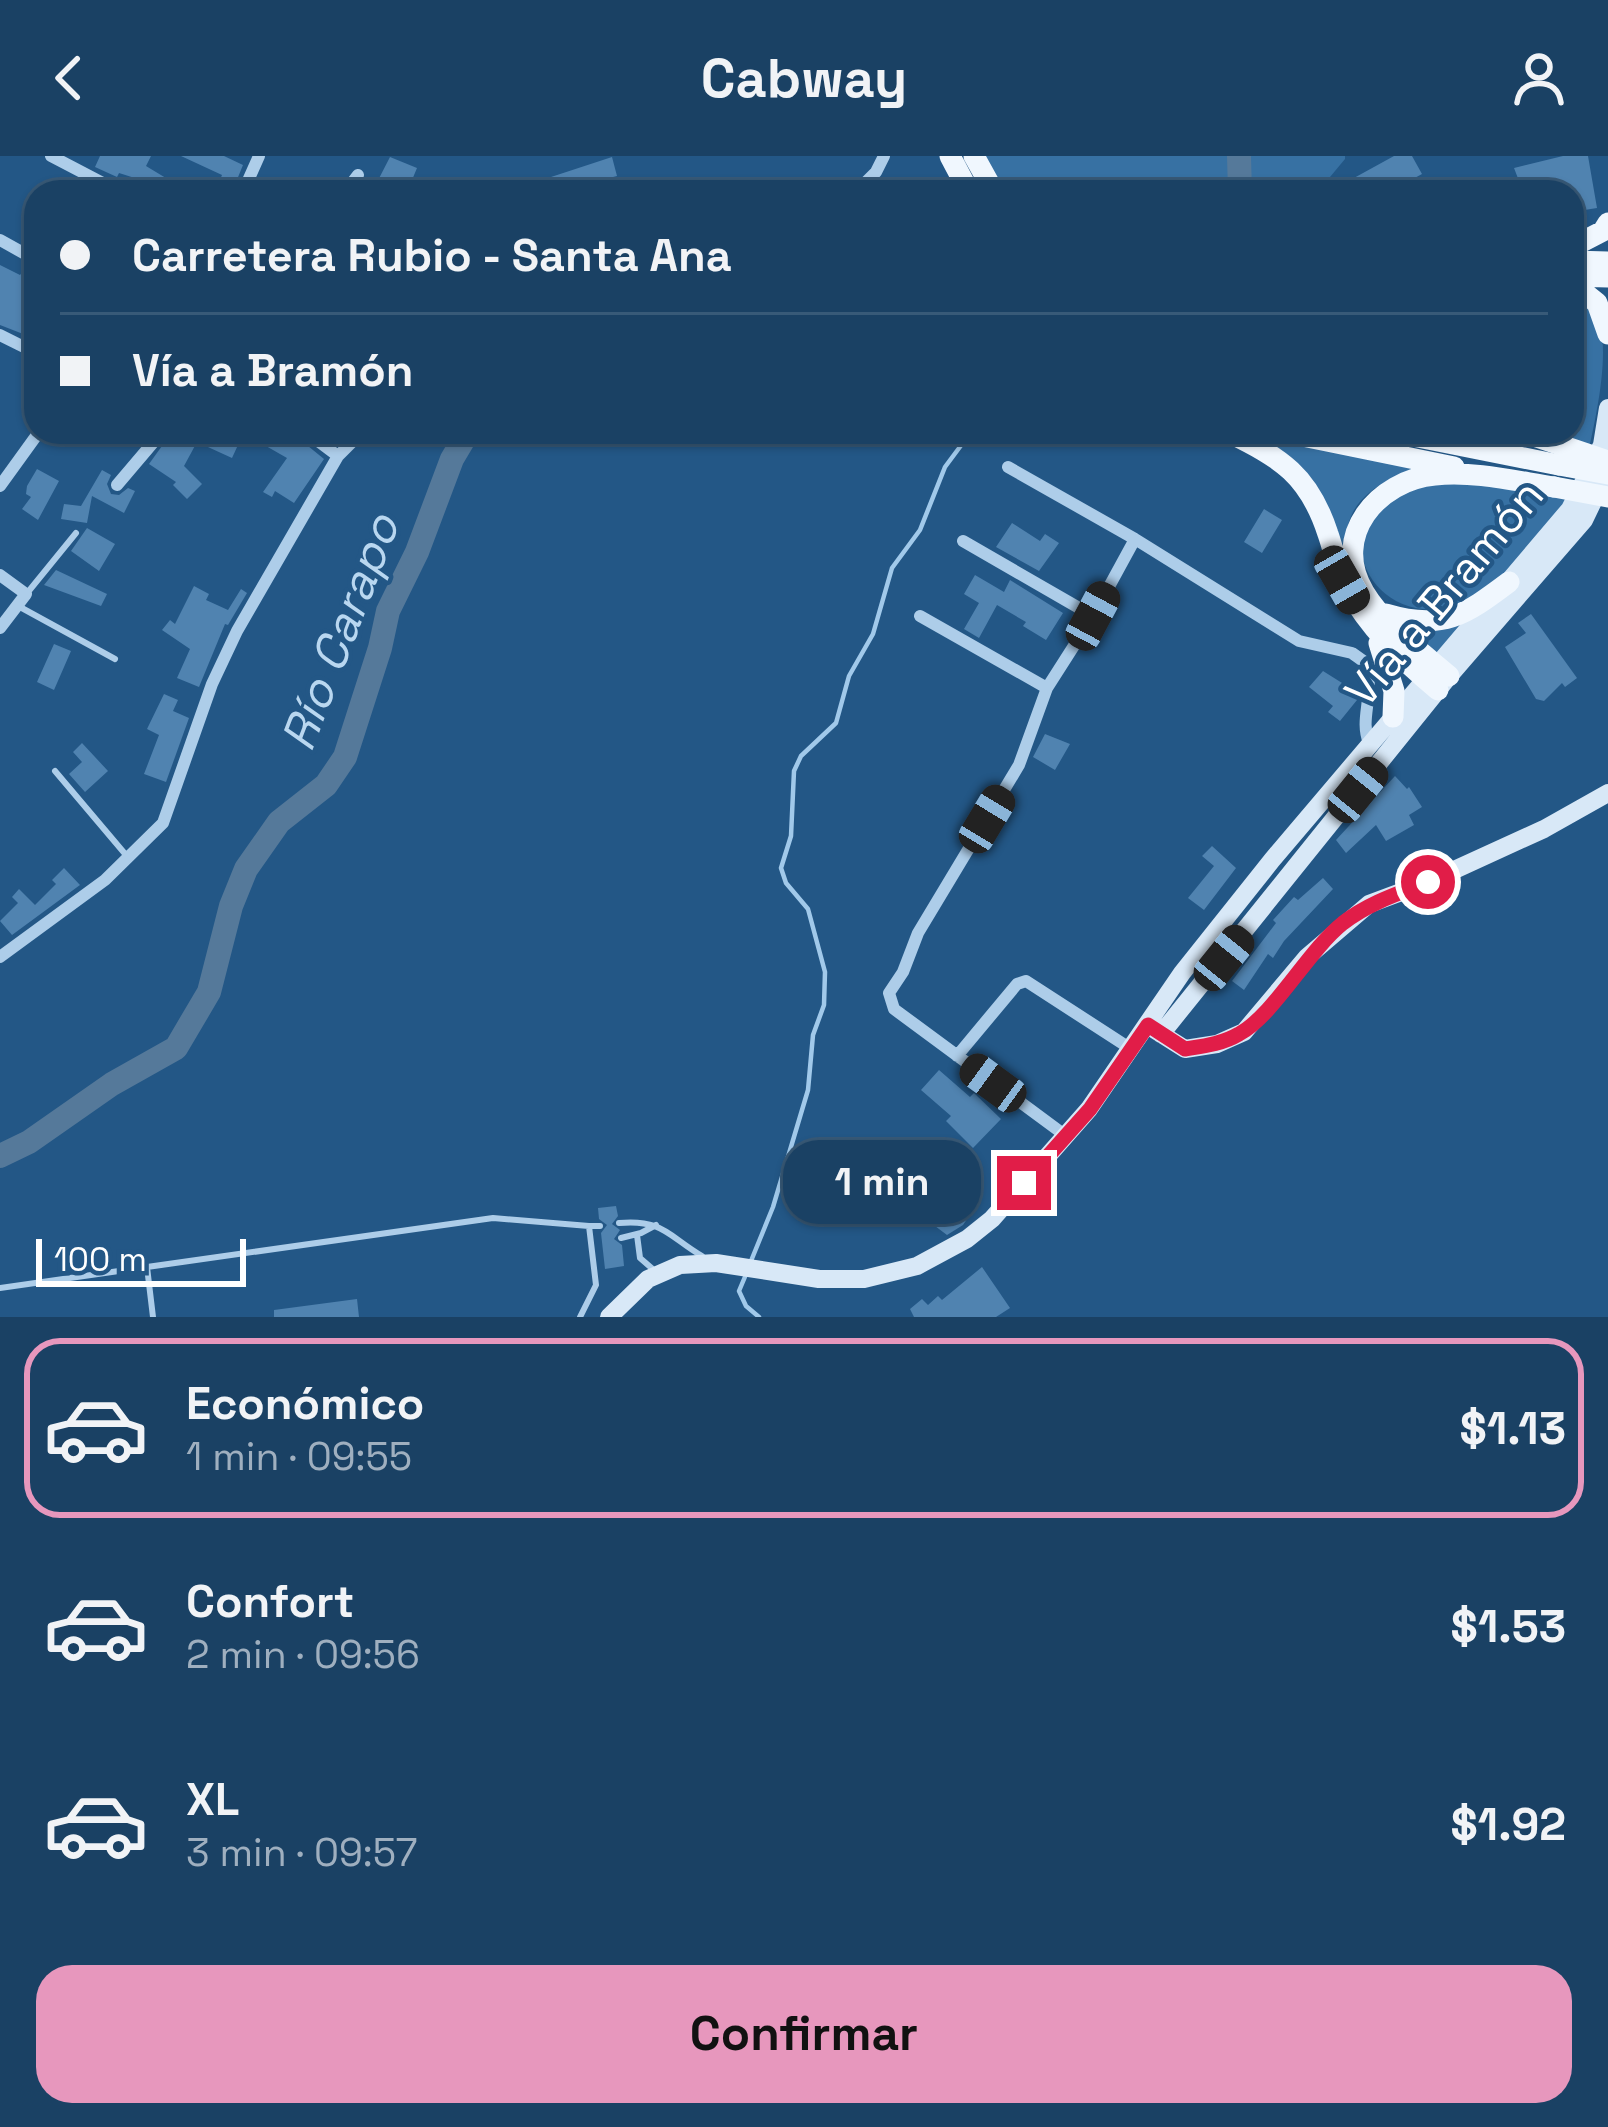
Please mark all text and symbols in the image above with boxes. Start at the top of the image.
text: Cabway [701,44,907,113]
icon: back [36,45,102,111]
icon: person [1506,45,1572,111]
text: Carretera Rubio - Santa Ana [132,227,732,284]
text: Vía a Bramón [132,342,414,399]
street label: Vía a Bramón [1332,468,1556,718]
water label: Río Carapo [267,504,413,759]
car [1308,540,1376,620]
car [1060,576,1126,656]
car [1321,751,1395,829]
car [953,779,1021,859]
route start [1401,855,1455,909]
car [1187,919,1261,997]
car [953,1047,1033,1119]
callout: 1 min [784,1141,982,1225]
route end [997,1156,1051,1210]
text: 1 min [834,1157,930,1206]
scale bar [36,1233,246,1286]
text: 100 m [54,1239,147,1281]
icon: car [42,1374,150,1482]
text: Económico [186,1375,424,1432]
text: $1.13 [1460,1400,1566,1457]
text: 1 min · 09:55 [186,1432,412,1481]
icon: car [42,1572,150,1680]
text: Confort [186,1573,354,1630]
text: $1.53 [1451,1598,1566,1655]
text: 2 min · 09:56 [186,1630,420,1679]
icon: car [42,1770,150,1878]
text: XL [186,1771,239,1828]
text: $1.92 [1451,1796,1566,1853]
text: 3 min · 09:57 [186,1828,418,1877]
button: Confirmar [36,1965,1572,2103]

